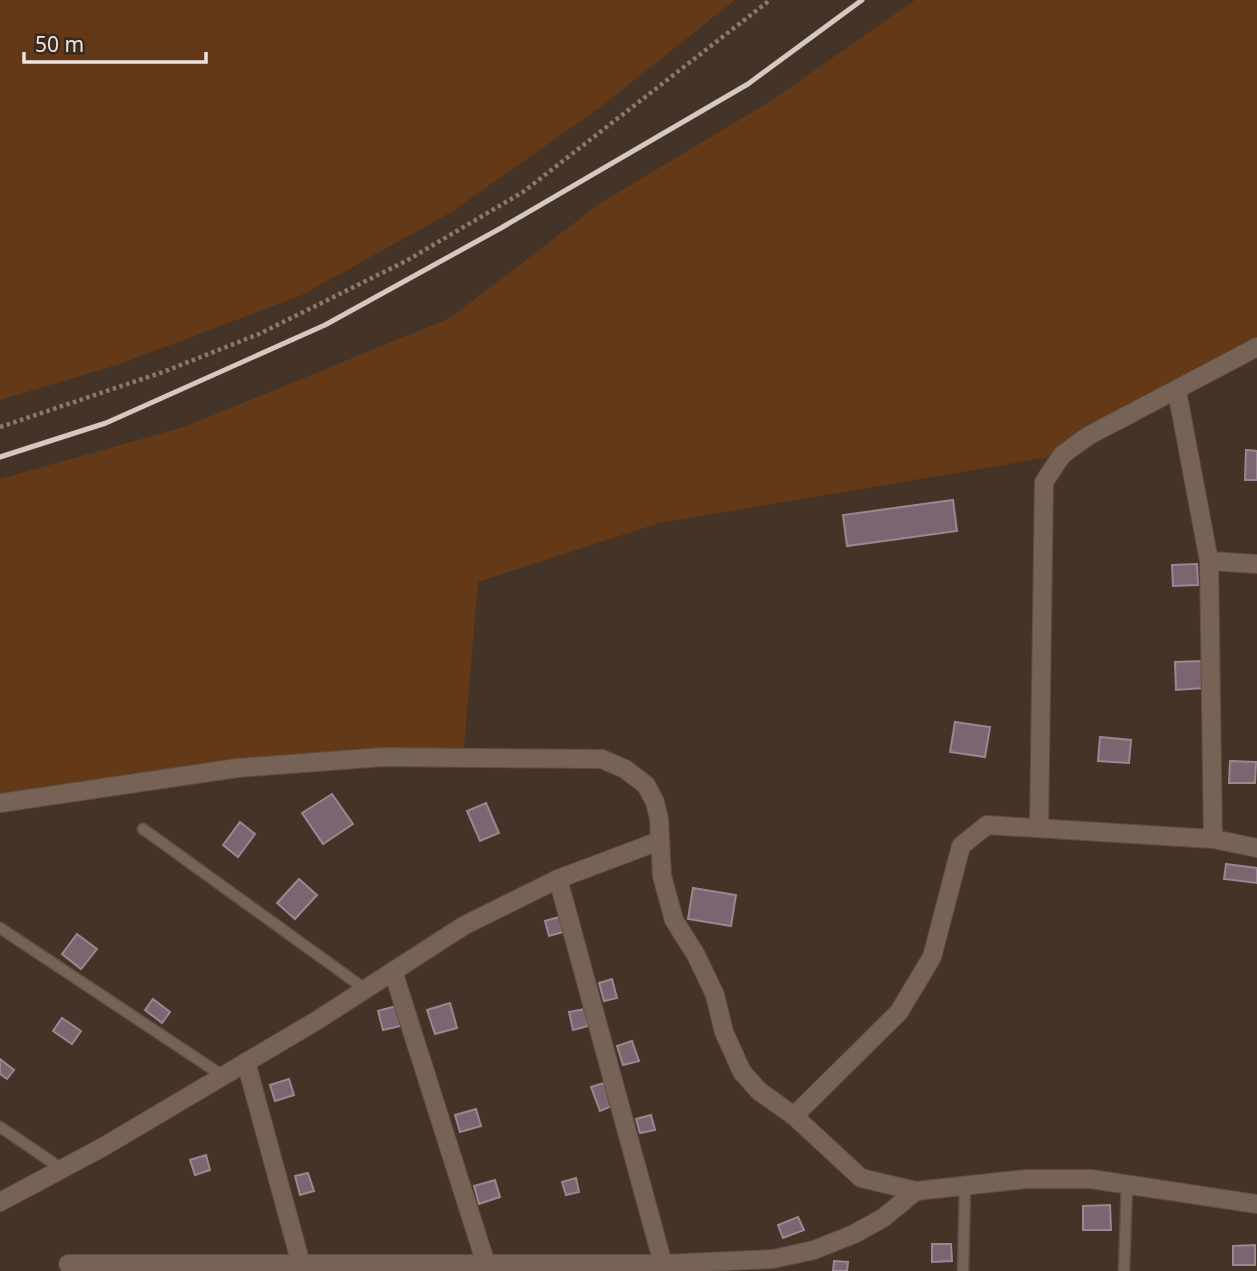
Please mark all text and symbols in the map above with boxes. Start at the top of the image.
scale bar [24,21,206,65]
text: 50 m [35,30,84,58]

